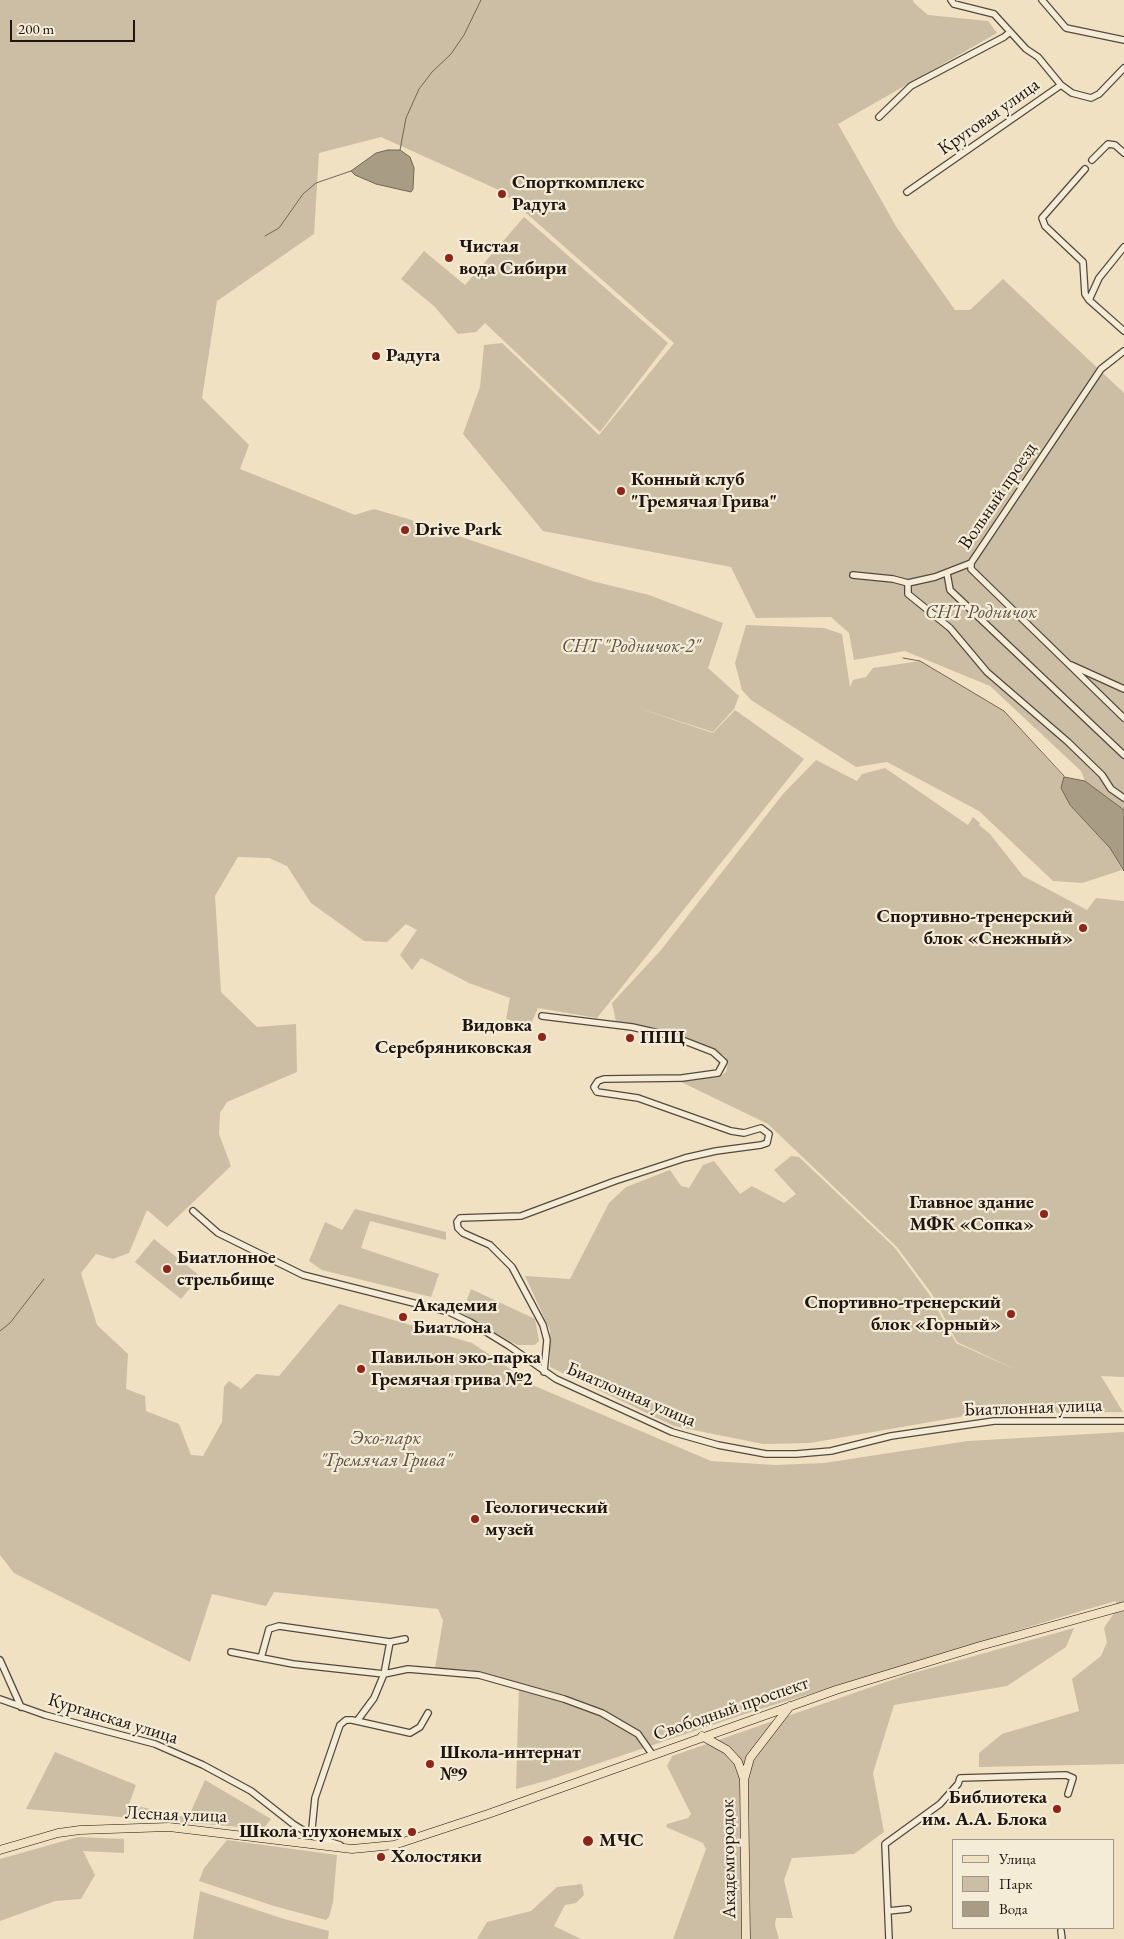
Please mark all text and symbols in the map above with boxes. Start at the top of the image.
scale bar [12,10,138,42]
text: 200 m [18,19,54,38]
street label: Круговая улица [934,74,1044,160]
place label: Спорткомплекс Радуга [512,172,644,216]
marker: Спорткомплекс Радуга [496,188,508,200]
place label: Чистая вода Сибири [459,236,567,280]
marker: Чистая вода Сибири [443,252,455,264]
place label: Радуга [386,345,440,367]
marker: Радуга [370,350,382,362]
street label: Вольный проезд [954,438,1042,554]
place label: Конный клуб "Гремячая Грива" [631,469,777,513]
marker: Конный клуб "Гремячая Грива" [615,485,627,497]
place label: Drive Park [415,519,502,541]
marker: Drive Park [399,524,411,536]
park label: СНТ Родничок [925,602,1037,624]
park label: СНТ "Родничок-2" [562,636,700,658]
place label: Спортивно-тренерский блок «Снежный» [876,906,1073,950]
marker: Спортивно-тренерский блок «Снежный» [1077,922,1089,934]
place label: Видовка Серебряниковская [375,1015,532,1059]
place label: ППЦ [640,1027,685,1049]
marker: Видовка Серебряниковская [536,1031,548,1043]
marker: ППЦ [624,1032,636,1044]
place label: Главное здание МФК «Сопка» [909,1192,1034,1236]
marker: Главное здание МФК «Сопка» [1038,1208,1050,1220]
place label: Биатлонное стрельбище [177,1247,276,1291]
marker: Биатлонное стрельбище [161,1263,173,1275]
place label: Спортивно-тренерский блок «Горный» [804,1292,1001,1336]
place label: Академия Биатлона [413,1295,497,1339]
marker: Спортивно-тренерский блок «Горный» [1005,1308,1017,1320]
marker: Академия Биатлона [397,1311,409,1323]
place label: Павильон эко-парка Гремячая грива №2 [371,1347,541,1391]
street label: Биатлонная улица [563,1357,699,1433]
marker: Павильон эко-парка Гремячая грива №2 [355,1363,367,1375]
street label: Биатлонная улица [963,1394,1103,1422]
park label: Эко-парк "Гремячая Грива" [320,1428,452,1472]
place label: Геологический музей [485,1497,608,1541]
marker: Геологический музей [469,1513,481,1525]
street label: Свободный проспект [650,1672,812,1746]
street label: Курганская улица [45,1688,181,1750]
place label: Школа-интернат №9 [440,1742,581,1786]
marker: Школа-интернат №9 [424,1758,436,1770]
place label: Библиотека им. А.А. Блока [922,1787,1047,1831]
street label: Академгородок [717,1799,741,1919]
street label: Лесная улица [124,1802,228,1828]
marker: Библиотека им. А.А. Блока [1051,1803,1063,1815]
place label: Школа глухонемых [239,1821,402,1843]
marker: Школа глухонемых [406,1826,418,1838]
place label: МЧС [599,1830,644,1852]
marker: МЧС [581,1834,595,1848]
legend [952,1839,1114,1929]
place label: Холостяки [391,1846,482,1868]
text: Улица [999,1849,1036,1868]
marker: Холостяки [375,1851,387,1863]
text: Парк [999,1874,1032,1893]
text: Вода [999,1899,1028,1918]

